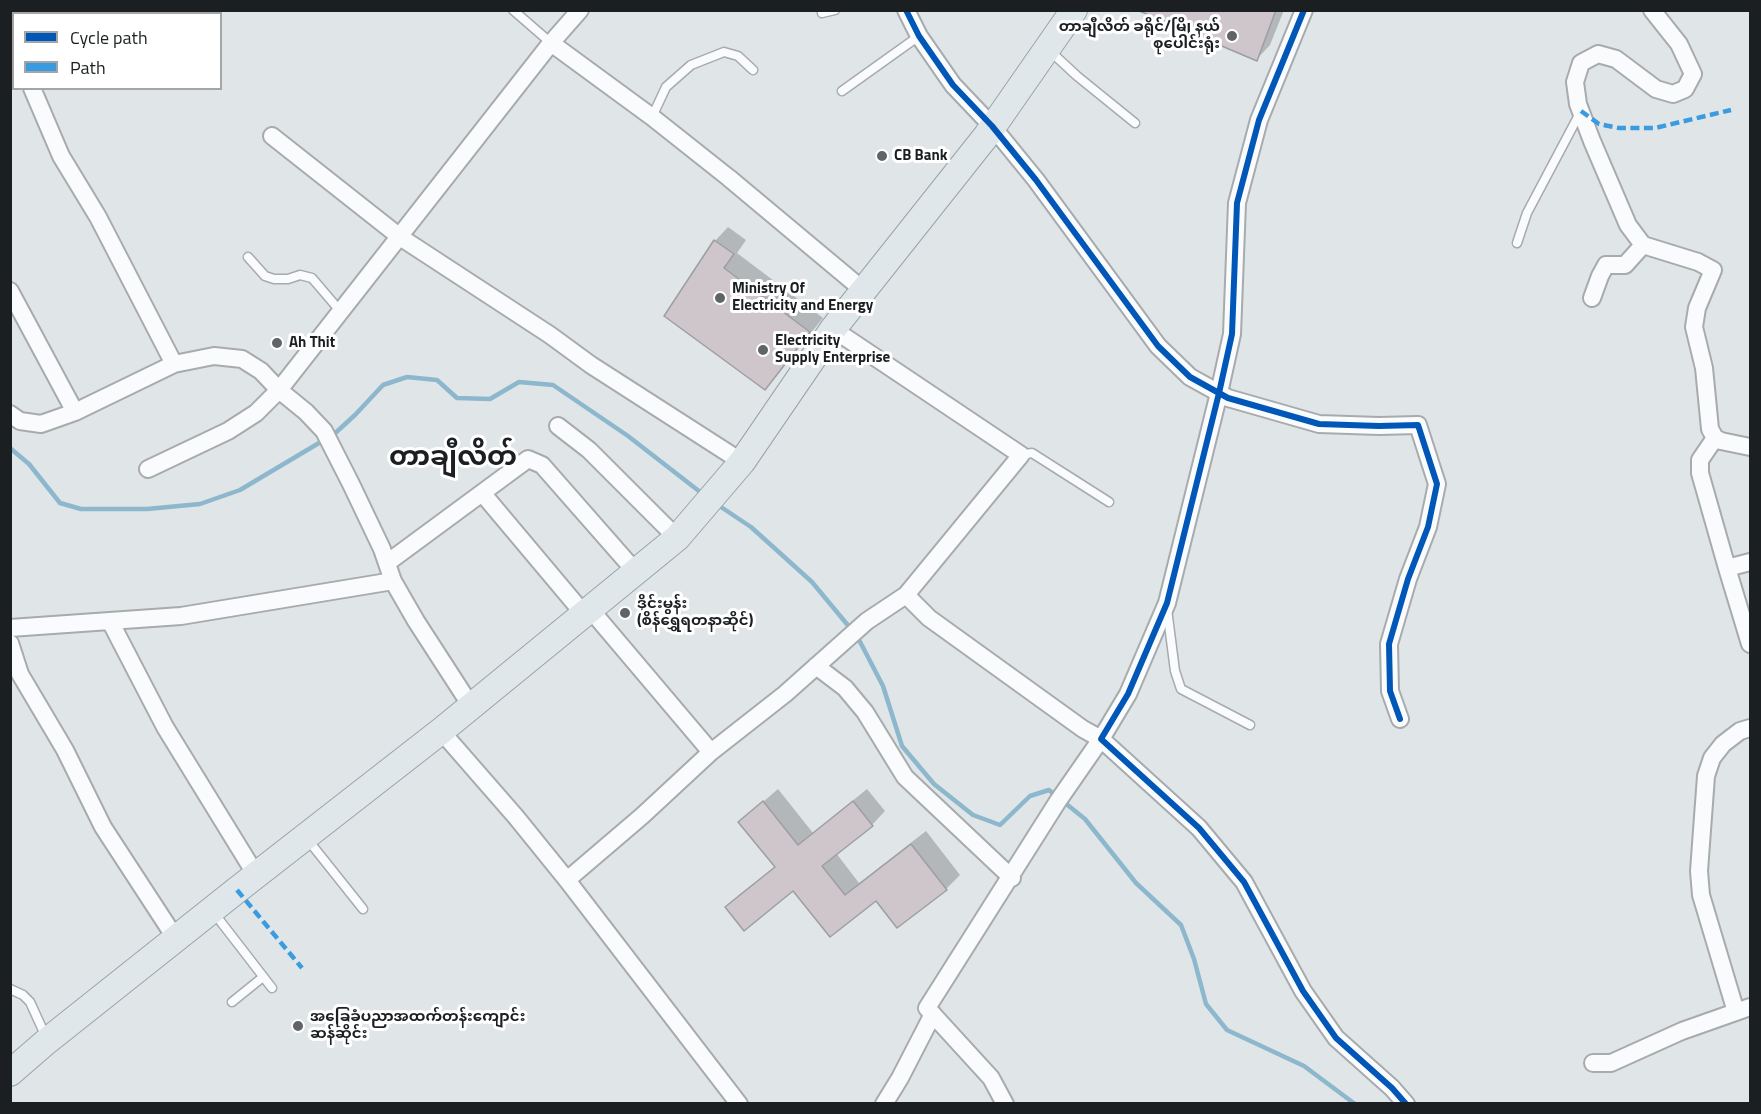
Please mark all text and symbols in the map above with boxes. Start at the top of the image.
legend [12,12,222,90]
place label: တာချီလိတ် ခရိုင်/မြို့နယ် စုပေါင်းရုံး [1059,18,1220,53]
text: Cycle path [70,24,148,51]
marker: တာချီလိတ် ခရိုင်/မြို့နယ် စုပေါင်းရုံး [1225,29,1239,43]
text: Path [70,54,106,81]
place label: CB Bank [894,147,947,165]
marker: CB Bank [875,149,889,163]
place label: Ministry Of Electricity and Energy [732,280,873,315]
marker: Ministry Of Electricity and Energy [713,291,727,305]
place label: Electricity Supply Enterprise [775,332,890,367]
place label: Ah Thit [289,334,335,352]
marker: Ah Thit [270,336,284,350]
marker: Electricity Supply Enterprise [756,343,770,357]
district label: တာချီလိတ် [389,442,517,474]
place label: ဒိုင်းမွန်း (စိန်ရွှေရတနာဆိုင်) [637,595,753,630]
marker: ဒိုင်းမွန်း (စိန်ရွှေရတနာဆိုင်) [618,606,632,620]
place label: အခြေခံပညာအထက်တန်းကျောင်း ဆန်ဆိုင်း [310,1008,525,1043]
marker: အခြေခံပညာအထက်တန်းကျောင်း ဆန်ဆိုင်း [291,1019,305,1033]

